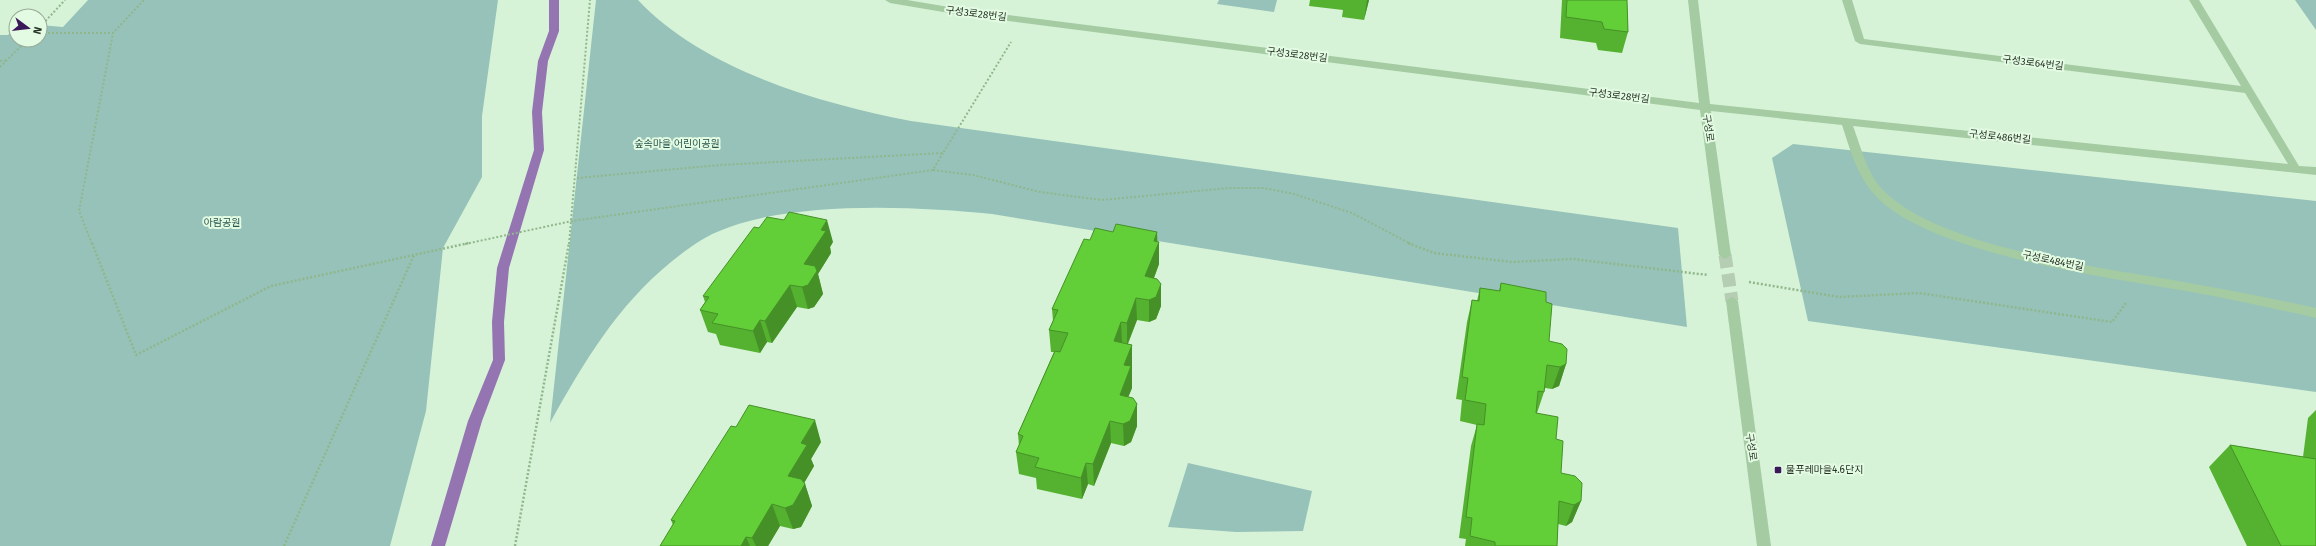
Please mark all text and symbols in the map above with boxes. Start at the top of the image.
street label: 구성3로28번길 [945,4,1007,24]
north arrow [8,8,48,48]
text: N [30,25,44,36]
street label: 구성3로28번길 [1266,45,1328,65]
street label: 구성3로64번길 [2002,53,2064,73]
street label: 구성3로28번길 [1588,86,1650,106]
street label: 구성로 [1700,113,1716,143]
street label: 구성로486번길 [1968,128,2032,146]
park label: 숲속마을 어린이공원 [634,138,720,150]
park label: 아람공원 [204,217,240,229]
street label: 구성로484번길 [2021,249,2085,273]
street label: 구성로 [1743,432,1759,462]
place label: 물푸레마을4.6단지 [1786,464,1863,476]
marker: 물푸레마을4.6단지 [1773,465,1783,475]

